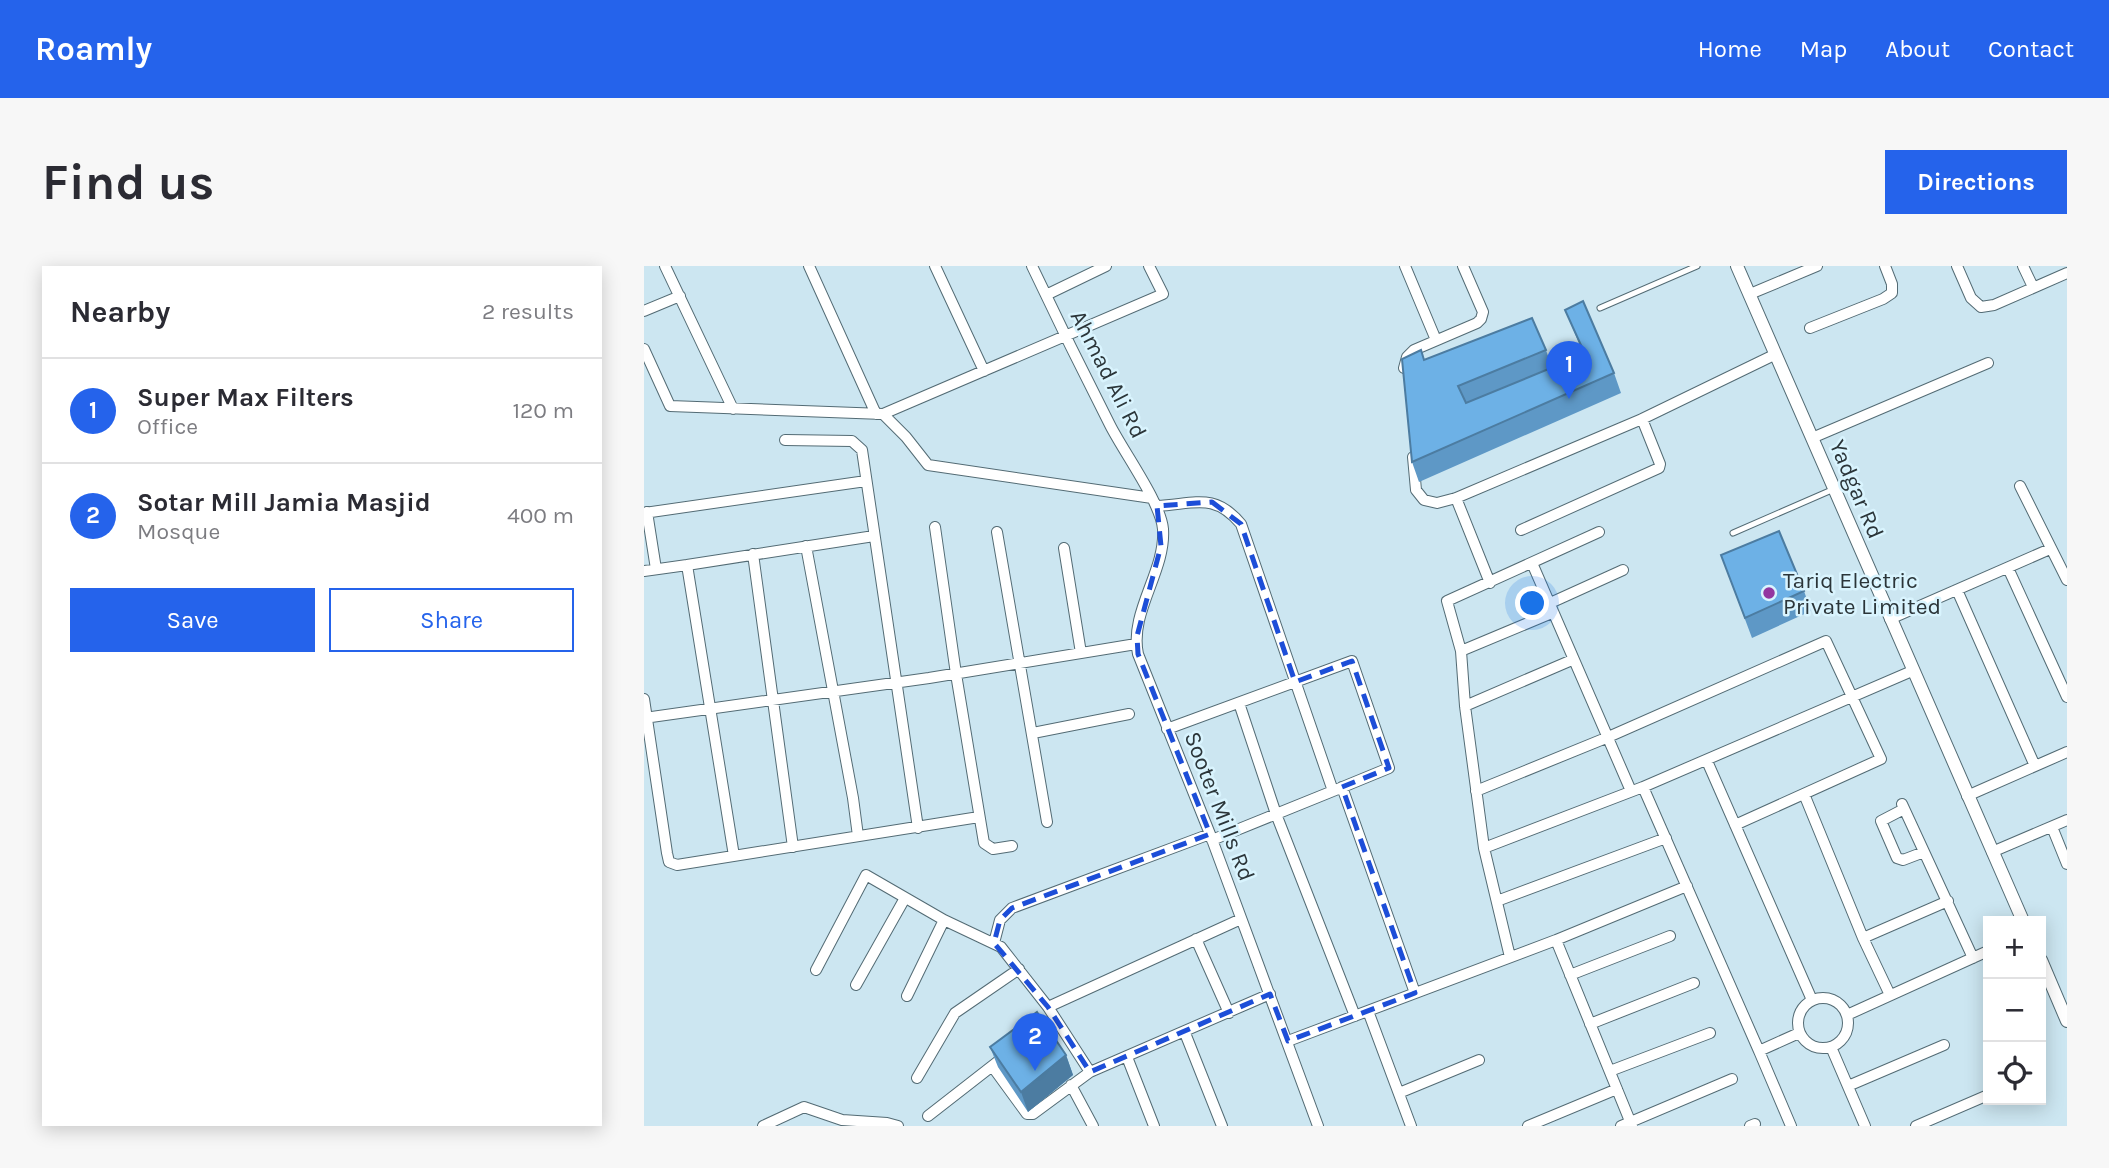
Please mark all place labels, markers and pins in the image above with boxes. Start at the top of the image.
pin: 1 [1546,341,1592,399]
place label: Tariq Electric Private Limited [1783,567,1941,620]
marker: Tariq Electric Private Limited [1761,585,1777,601]
pin: 2 [1012,1013,1058,1071]

